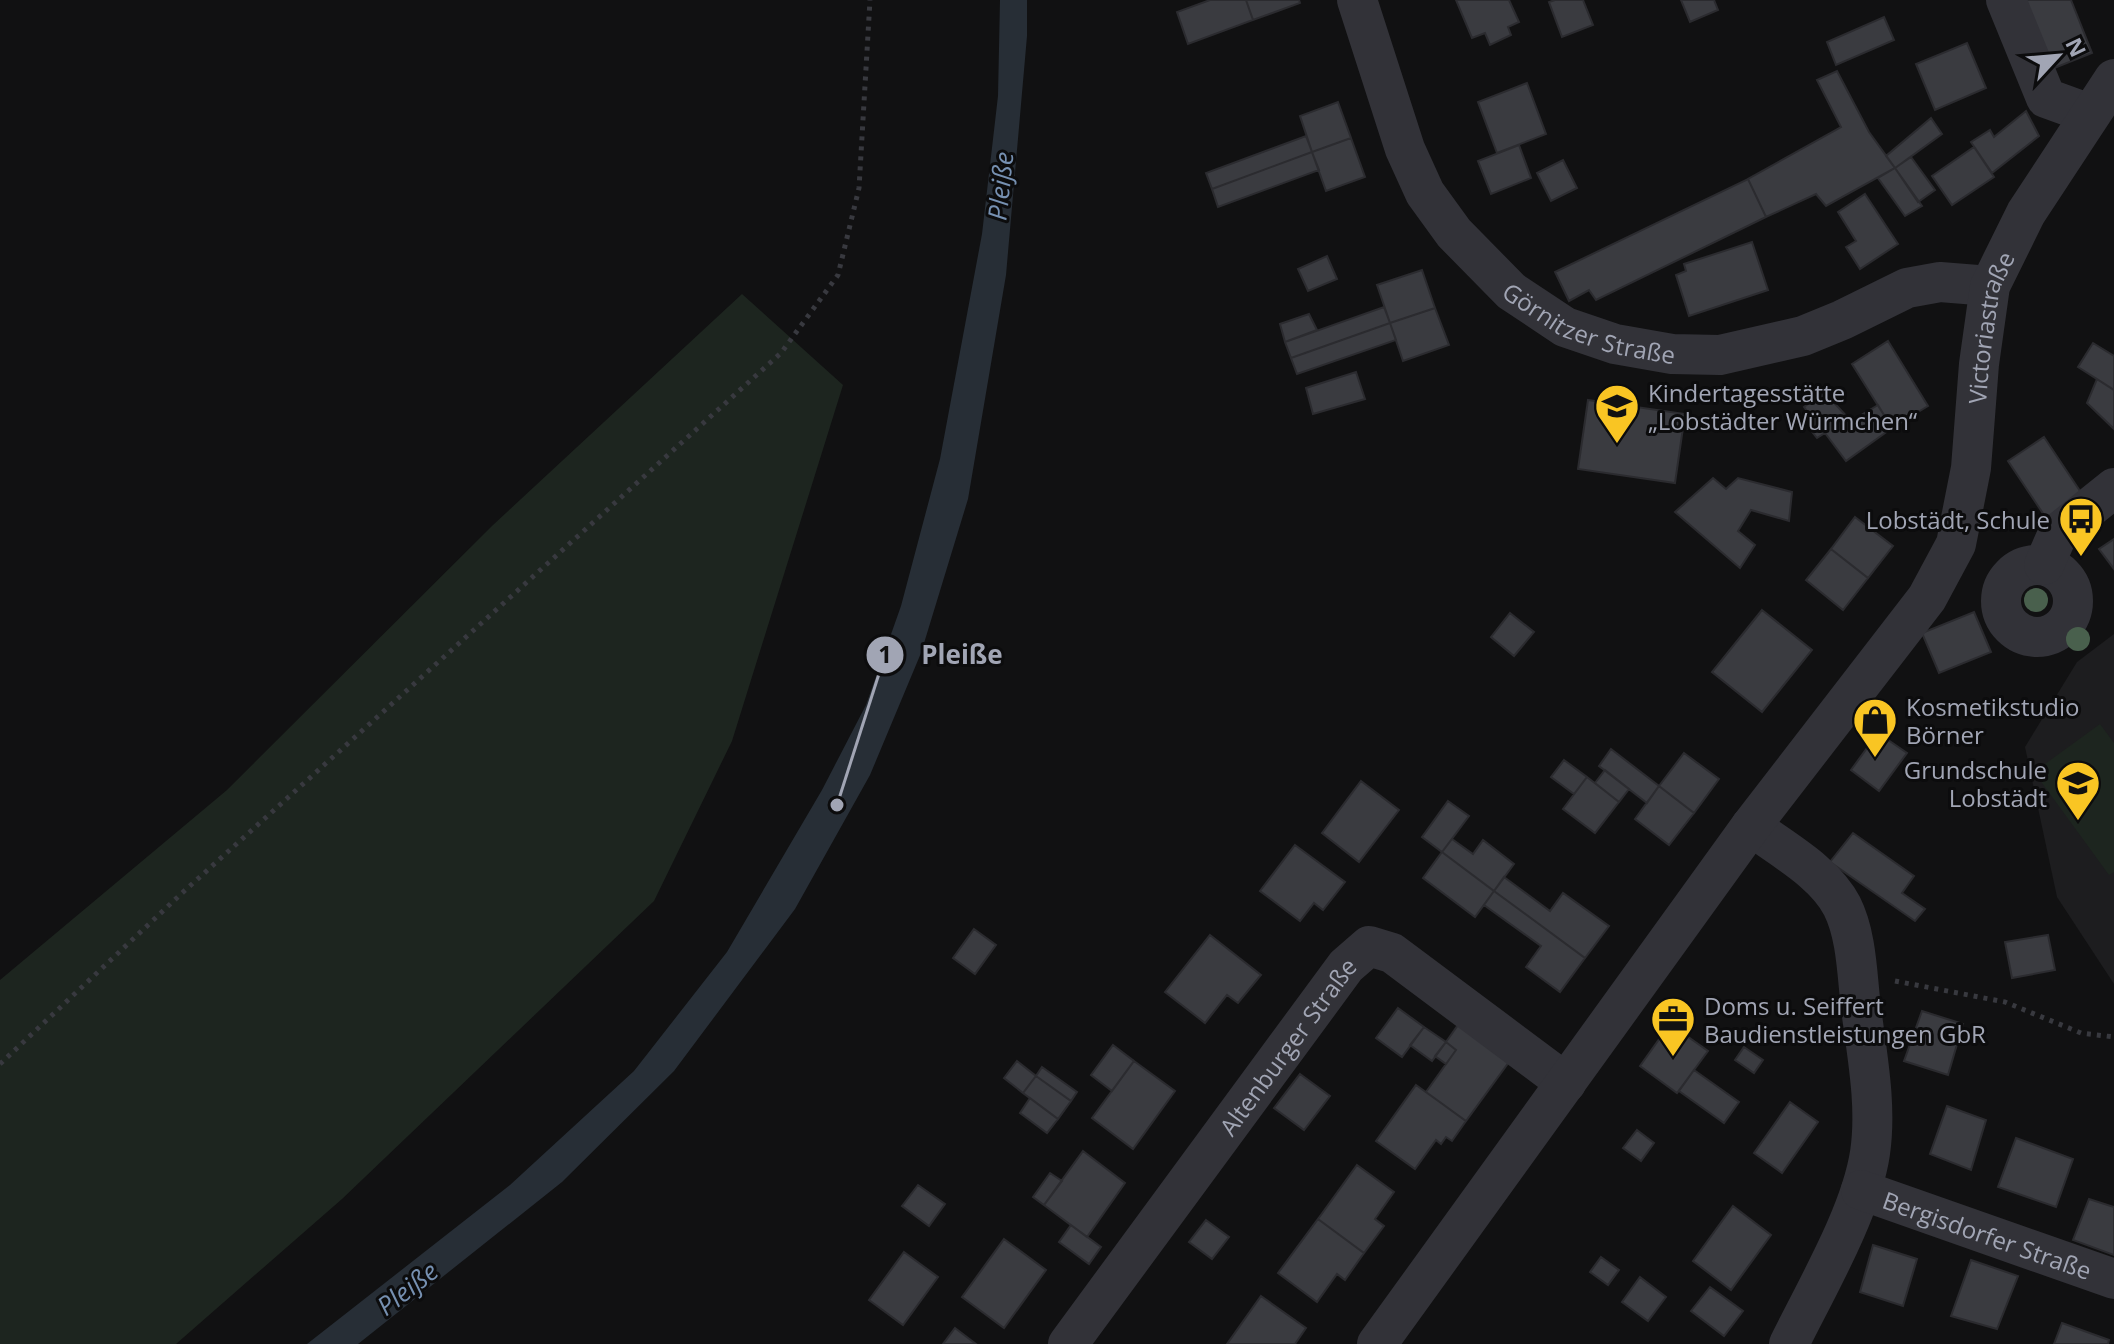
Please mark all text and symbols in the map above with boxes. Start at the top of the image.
north arrow [2018,16,2098,96]
text: N [2059,32,2094,61]
water label: Pleiße [979,150,1022,222]
street label: Victoriastraße [1959,245,2021,405]
street label: Görnitzer Straße [1497,274,1678,371]
place label: Kindertagesstätte „Lobstädter Würmchen“ [1648,376,1918,437]
school or university icon: Kindertagesstätte „Lobstädter Würmchen“ [1593,382,1641,445]
bus stop icon: Lobstädt, Schule [2057,495,2105,558]
place label: Lobstädt, Schule [1866,503,2050,536]
callout: Pleiße [865,630,1019,680]
text: Pleiße [921,636,1003,672]
text: 1 [878,637,892,670]
place label: Kosmetikstudio Börner [1906,690,2079,751]
shop icon: Kosmetikstudio Börner [1851,696,1899,759]
place label: Grundschule Lobstädt [1904,753,2047,814]
school or university icon: Grundschule Lobstädt [2054,759,2102,822]
street label: Altenburger Straße [1211,949,1362,1142]
place label: Doms u. Seiffert Baudienstleistungen GbR [1704,989,1986,1050]
office icon: Doms u. Seiffert Baudienstleistungen GbR [1649,995,1697,1058]
street label: Bergisdorfer Straße [1879,1183,2096,1286]
water label: Pleiße [369,1253,445,1323]

